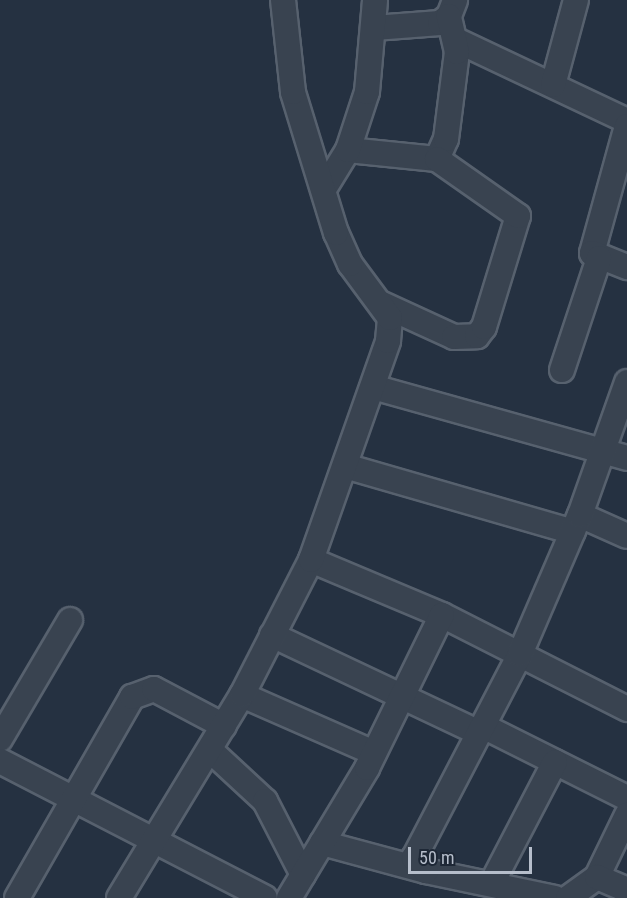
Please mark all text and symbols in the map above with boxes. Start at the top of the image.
scale bar [411,835,536,873]
text: 50 m [419,847,454,868]

